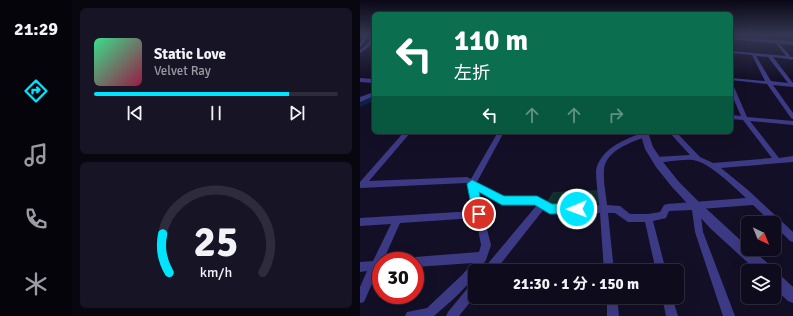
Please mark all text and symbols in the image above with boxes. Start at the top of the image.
text: 21:29 [14,18,58,40]
text: 110 m [454,24,528,58]
icon: left [388,28,440,80]
text: Static Love [154,45,226,63]
text: 左折 [454,62,490,84]
text: Velvet Ray [154,63,211,79]
icon: directions [22,77,50,105]
icon: previous [124,102,146,124]
icon: pause [205,102,227,124]
icon: next [286,102,308,124]
icon: left [479,104,501,126]
icon: ahead [521,104,543,126]
icon: ahead [563,104,585,126]
icon: right [605,104,627,126]
icon: music [22,141,50,169]
position arrow [556,188,598,230]
pin [462,197,496,231]
icon: arrive [468,203,490,225]
icon: phone [22,205,50,233]
north arrow [741,216,781,256]
map controls [741,216,781,304]
text: 25 [194,217,238,268]
speed limit sign: 30 [372,252,424,304]
text: km/h [200,264,232,281]
button: layers [741,264,781,304]
icon: climate [22,270,50,298]
text: 21:30 · 1 分 · 150 m [513,275,639,293]

